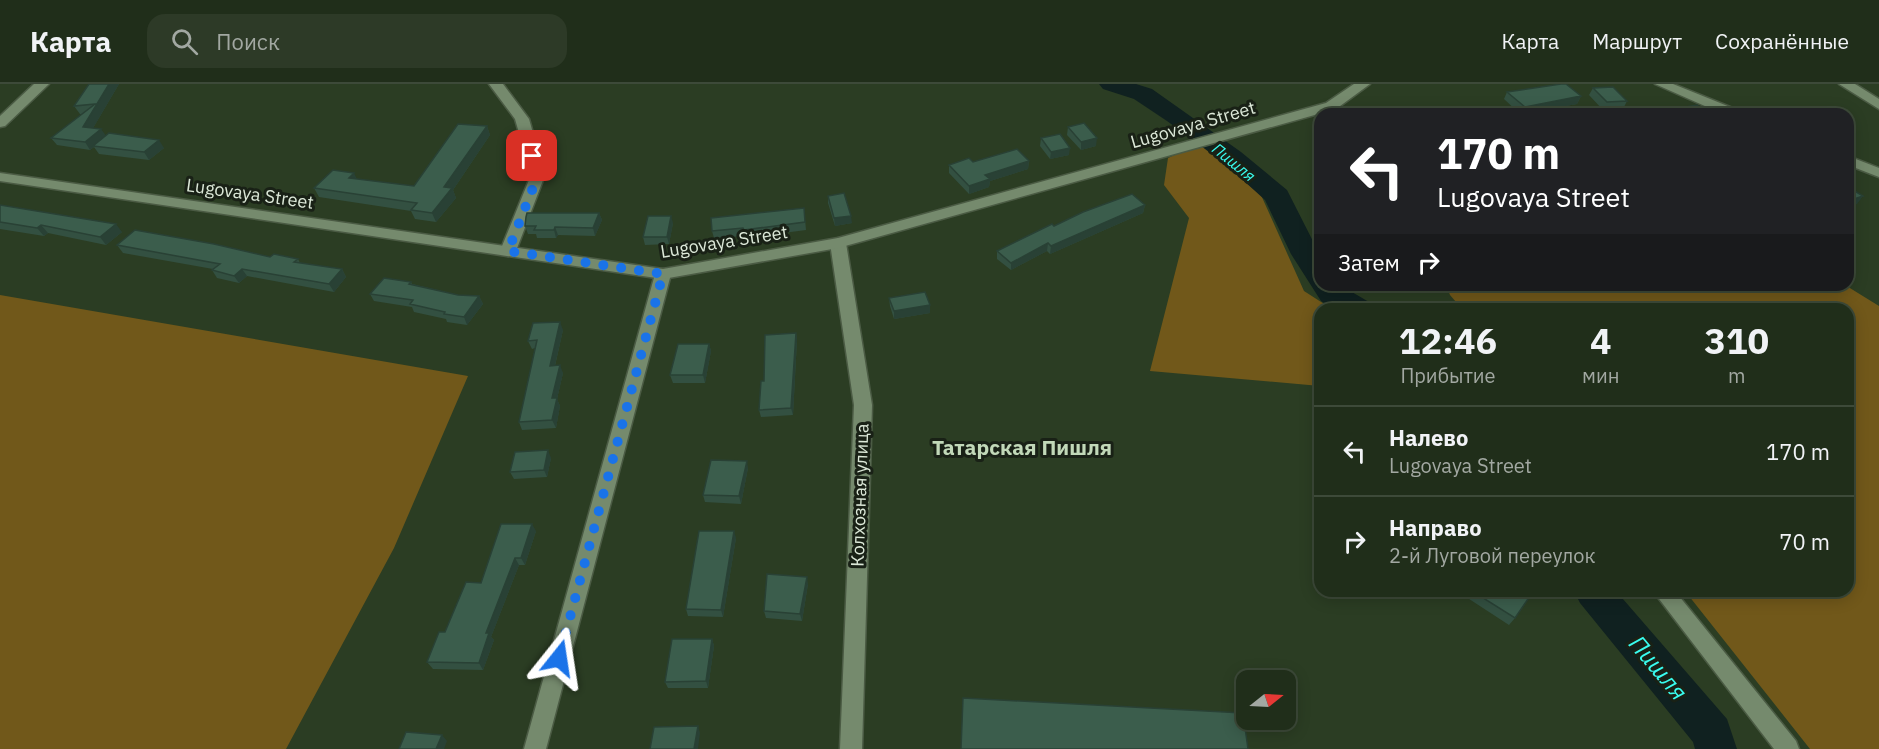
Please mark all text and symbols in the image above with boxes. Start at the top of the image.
search box [147,14,567,68]
text: Карта [30,23,111,60]
icon: search [168,25,201,58]
text: Поиск [216,27,280,56]
text: Карта [1501,27,1559,55]
text: Маршрут [1592,27,1682,55]
text: Сохранённые [1715,27,1849,55]
street label: Lugovaya Street [1128,96,1258,153]
text: 170 m [1437,126,1560,181]
pin [506,130,557,181]
icon: left [1338,132,1416,210]
water label: Пишля [1208,138,1260,186]
icon: arrive [515,139,548,172]
street label: Lugovaya Street [185,173,315,214]
text: Lugovaya Street [1437,179,1630,214]
street label: Lugovaya Street [659,220,789,263]
icon: right [1412,246,1445,279]
text: Затем [1338,248,1400,277]
text: 12:46 [1399,317,1497,364]
text: 4 [1590,317,1612,364]
text: 310 [1704,317,1769,364]
text: Прибытие [1400,362,1496,389]
text: мин [1582,362,1619,389]
text: m [1728,362,1745,389]
street label: Колхозная улица [846,423,874,567]
text: Налево [1389,423,1468,452]
district label: Татарская Пишля [932,433,1112,461]
icon: left [1338,435,1371,468]
text: 170 m [1766,437,1830,466]
text: Lugovaya Street [1389,452,1532,479]
text: Направо [1389,513,1482,542]
icon: right [1338,525,1371,558]
text: 70 m [1779,527,1830,556]
text: 2-й Луговой переулок [1389,542,1596,569]
position arrow [527,626,591,690]
water label: Пишля [1622,628,1695,707]
north arrow [1236,670,1296,730]
map controls [1236,670,1296,730]

